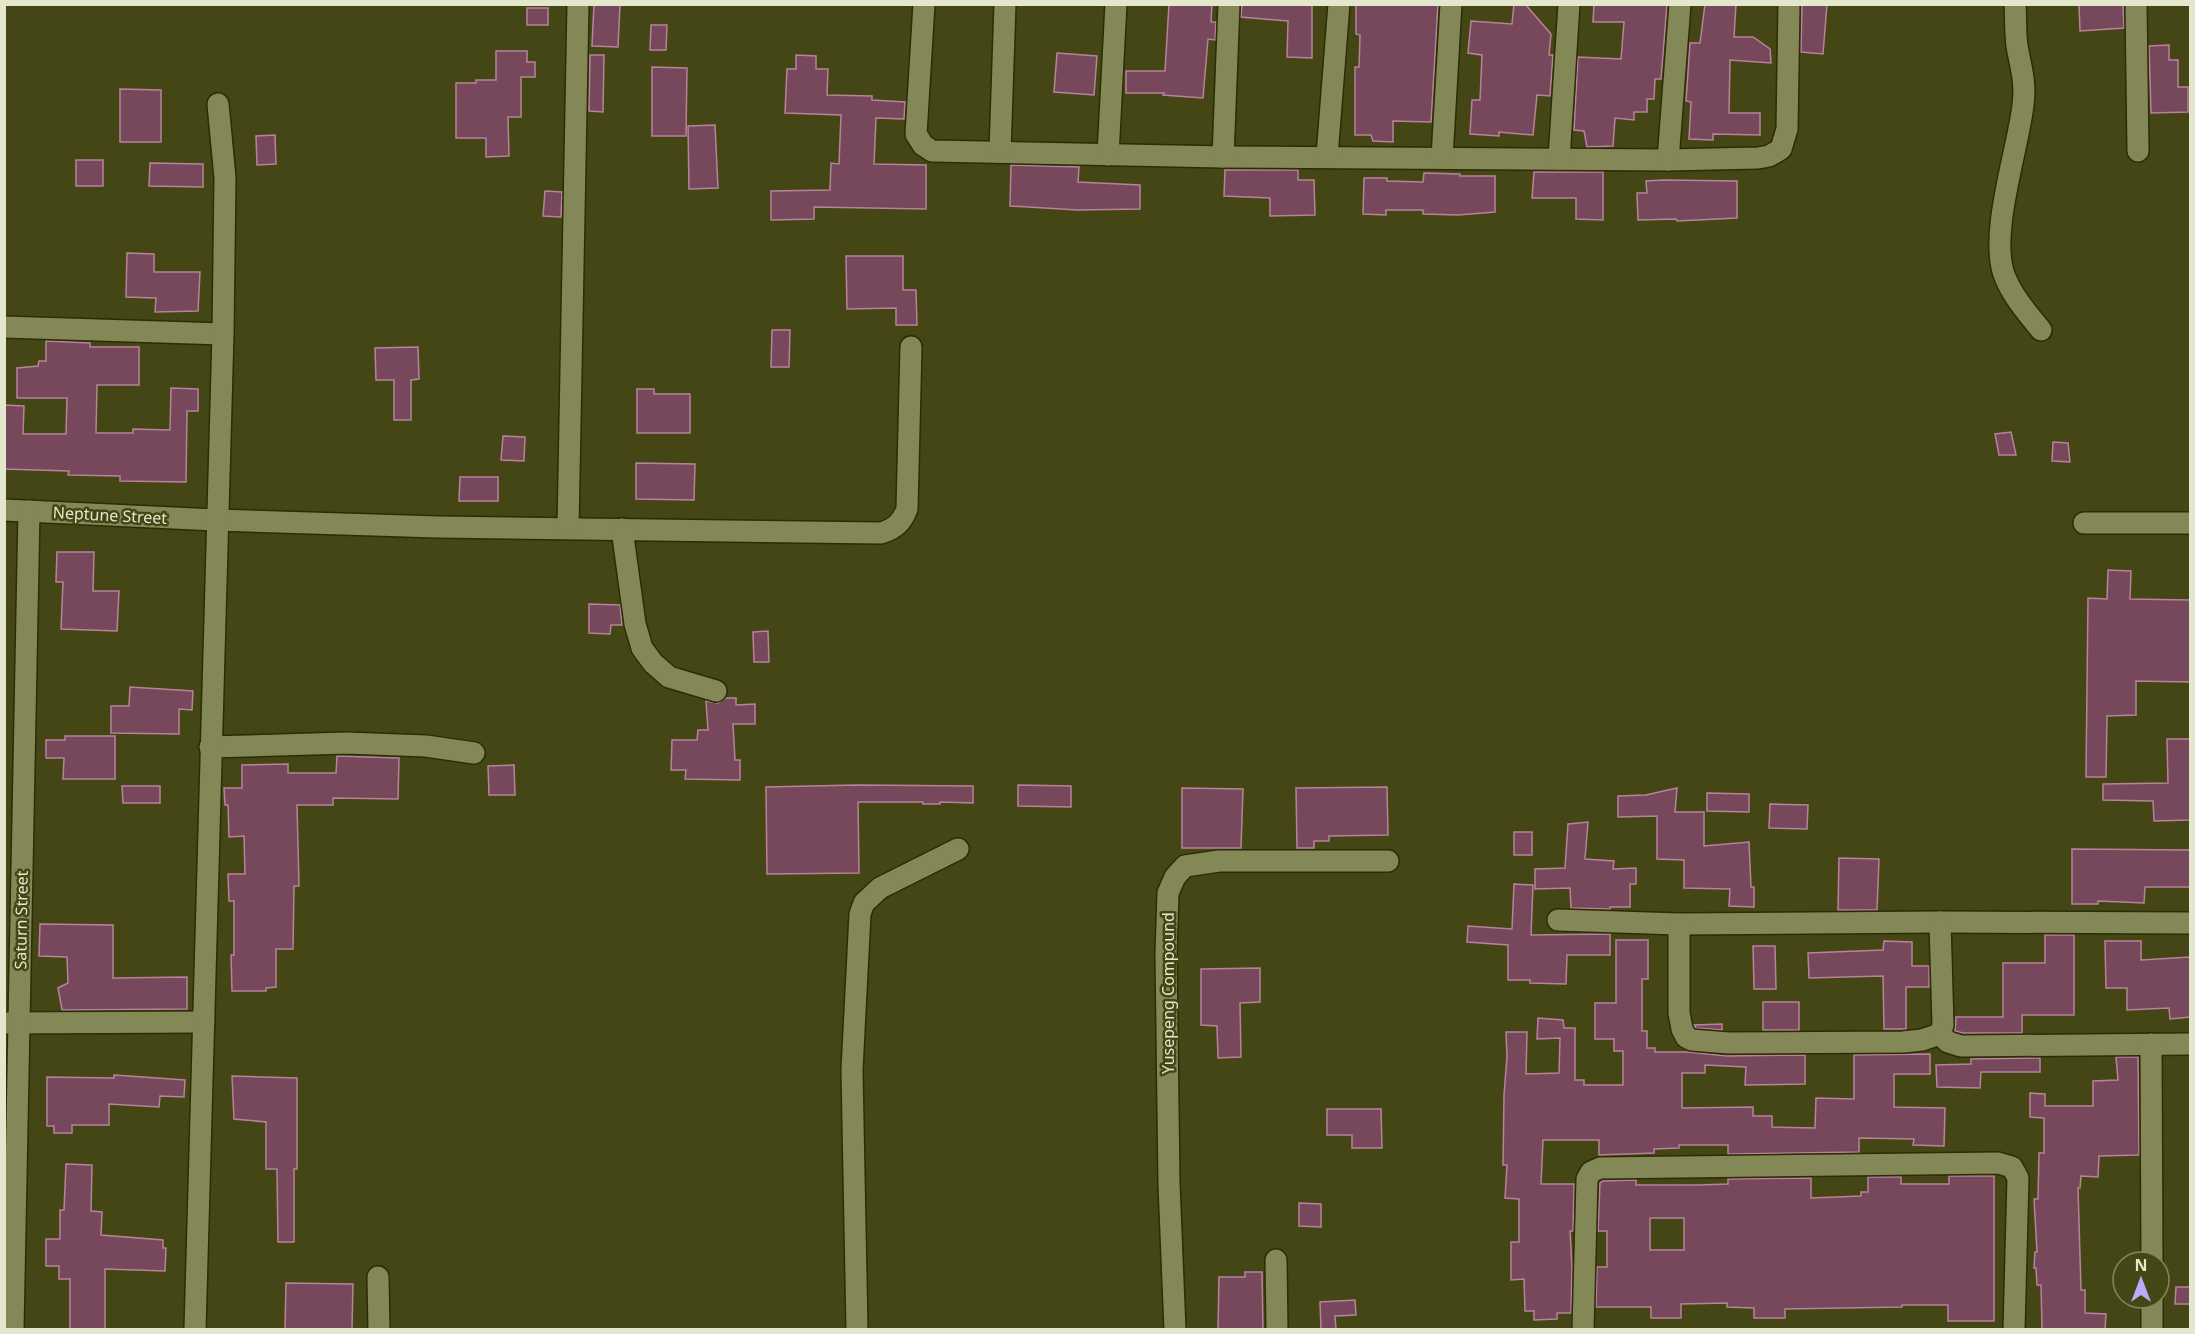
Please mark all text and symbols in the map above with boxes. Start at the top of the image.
street label: Neptune Street [52,501,168,529]
street label: Saturn Street [9,870,33,970]
street label: Yusepeng Compound [1157,912,1179,1074]
north arrow [2111,1250,2171,1310]
text: N [2134,1254,2148,1276]

